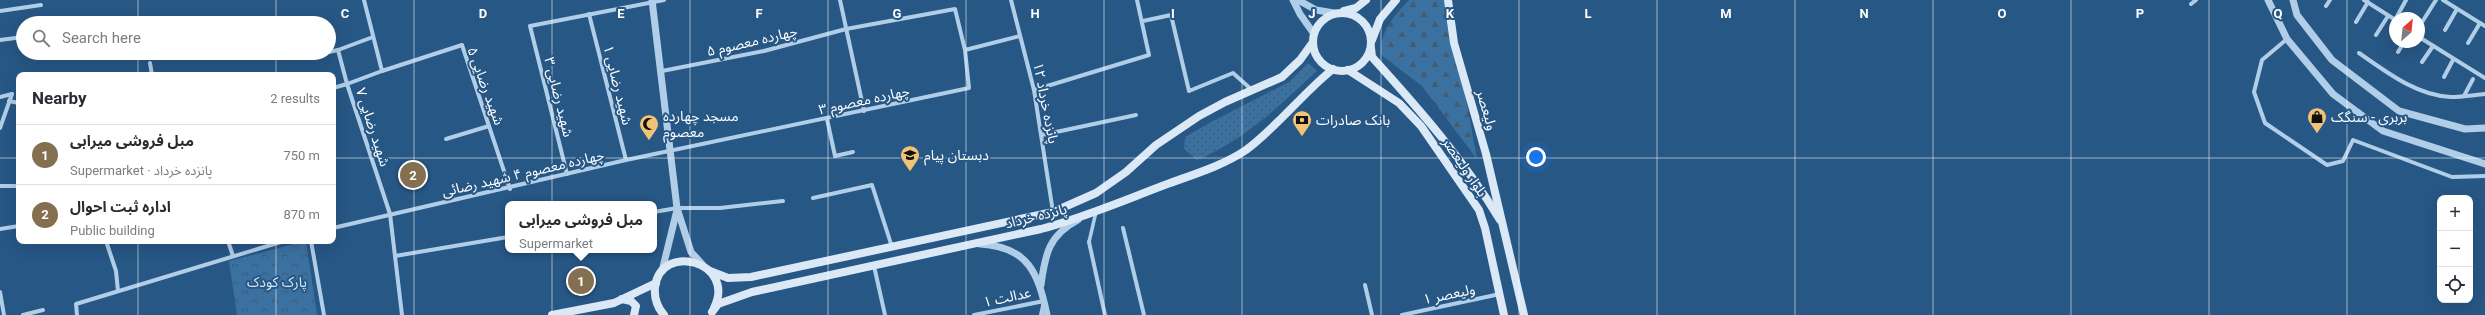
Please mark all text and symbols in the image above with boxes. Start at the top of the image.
text: C [341,6,350,21]
text: D [479,6,487,21]
text: E [617,6,625,21]
text: F [755,6,763,21]
text: G [893,6,902,21]
text: H [1030,6,1040,21]
text: I [1171,6,1175,21]
text: J [1308,6,1316,21]
text: K [1446,6,1455,21]
text: L [1584,6,1592,21]
text: M [1720,6,1732,21]
text: N [1859,6,1869,21]
text: O [1998,6,2007,21]
text: P [2136,6,2144,21]
text: Q [2274,6,2283,21]
north arrow [2389,12,2425,48]
search box [16,16,336,60]
street label: چهارده معصوم ۵ [705,23,800,62]
icon: search [30,27,52,49]
text: Search here [62,29,141,47]
street label: شهید رضایی ۱ [599,43,636,127]
street label: شهید رضایی ۵ [464,45,507,127]
street label: شهید رضایی ۳ [540,55,577,139]
street label: پانزده خرداد ۱۲ [1028,61,1062,145]
street label: چهارده معصوم ۳ [817,83,912,120]
street label: شهید رضایی ۷ [352,86,393,169]
street label: ولیعصر [1472,87,1500,132]
text: Nearby [32,88,87,108]
text: 2 results [270,91,320,106]
shop icon: بربری - سنگک [2306,106,2328,134]
place label: مسجد چهارده معصوم [663,108,739,143]
bank icon: بانک صادرات [1291,109,1313,137]
place label: بربری - سنگک [2331,109,2407,126]
place label: بانک صادرات [1316,112,1390,129]
mosque icon: مسجد چهارده معصوم [638,113,660,141]
text: مبل فروشی میرابی [70,132,194,150]
street label: بلوار ولیعصر [1438,134,1491,200]
school or university icon: دبستان پیام [899,144,921,172]
street label: چهارده معصوم ۴ شهید رضائی [440,147,606,202]
place label: دبستان پیام [924,147,989,166]
your location [1526,147,1546,167]
text: 1 [41,148,49,163]
text: 750 m [283,148,320,163]
pin: 2 [400,160,426,190]
text: Supermarket · پانزده خرداد [70,163,212,178]
map controls [2437,195,2473,303]
button: + [2437,195,2473,231]
text: اداره ثبت احوال [70,198,171,216]
popup [505,201,657,253]
street label: پانزده خرداد [1003,201,1069,233]
text: 2 [41,207,49,222]
text: 870 m [283,207,320,222]
text: مبل فروشی میرابی [519,211,643,229]
text: Public building [70,223,155,238]
button: − [2437,231,2473,267]
text: Supermarket [519,236,593,251]
pin: 1 [568,266,594,296]
button: locate [2437,267,2473,303]
park label: پارک کودک [247,274,307,292]
street label: ولیعصر ۱ [1422,281,1477,308]
street label: عدالت ۱ [982,284,1032,310]

